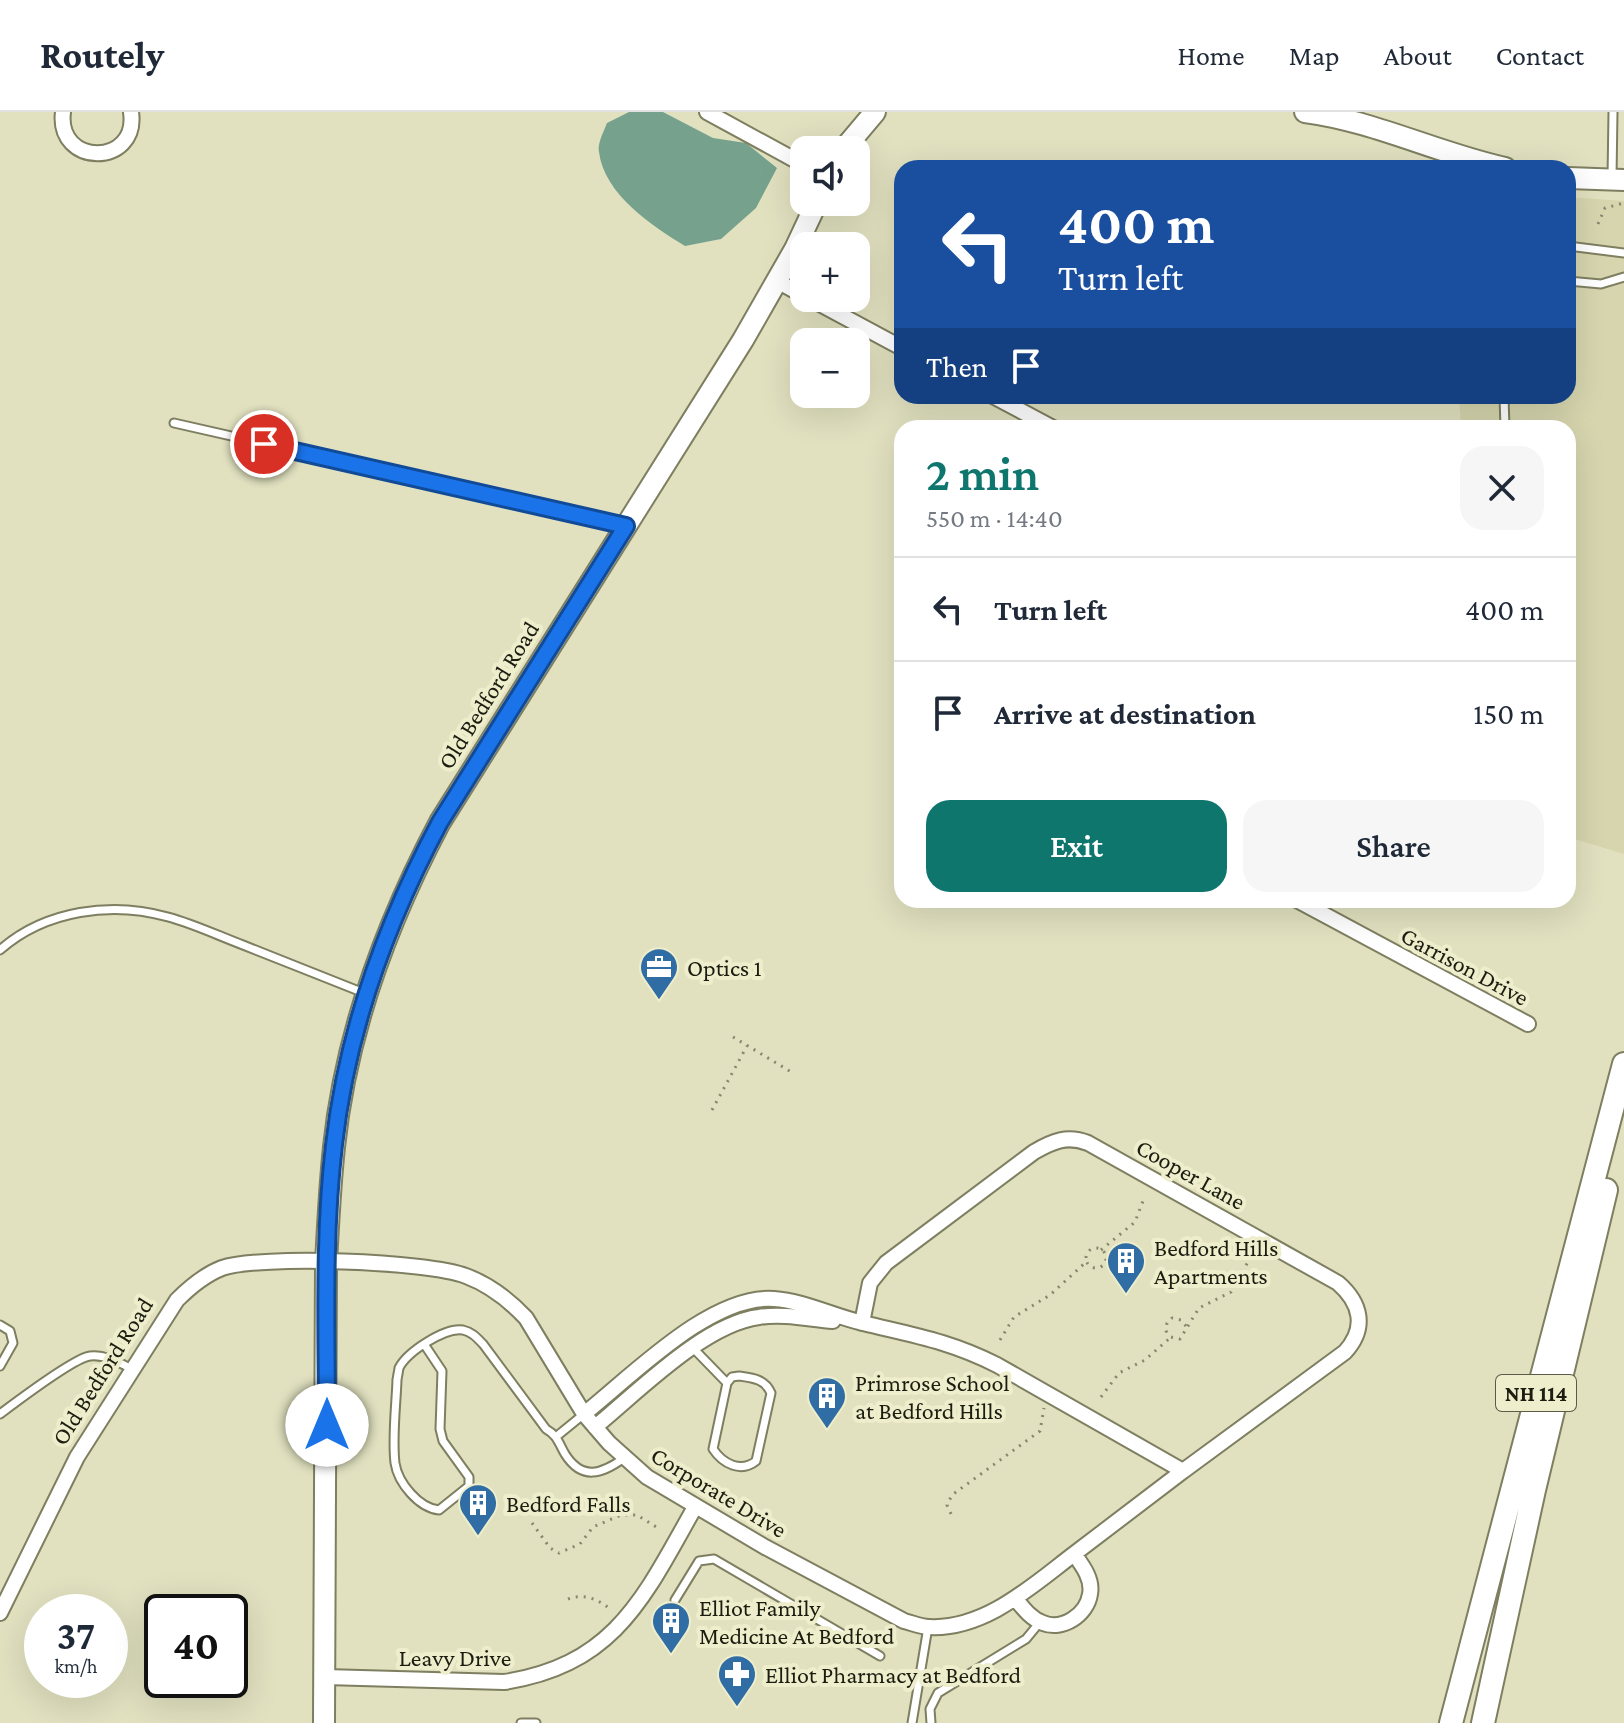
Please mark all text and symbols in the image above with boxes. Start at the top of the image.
text: Routely [40,34,164,76]
text: Home [1178,40,1245,71]
text: Map [1289,40,1340,71]
text: About [1384,40,1452,71]
text: Contact [1496,40,1584,71]
map controls [790,136,870,408]
button: sound [790,136,870,216]
icon: left [926,192,1030,296]
text: 400 m [1058,193,1214,255]
button: + [790,232,870,312]
text: Turn left [1058,258,1183,298]
button: − [790,328,870,408]
icon: arrive [1004,344,1048,388]
text: Then [926,350,988,383]
pin [230,410,298,478]
icon: arrive [242,422,286,466]
button: close [1460,446,1544,530]
text: 2 min [926,447,1039,500]
text: 550 m · 14:40 [926,504,1063,533]
icon: left [926,587,970,631]
text: Turn left [994,593,1107,626]
text: 400 m [1465,593,1544,626]
street label: Old Bedford Road [432,616,544,774]
icon: arrive [926,691,970,735]
text: Arrive at destination [994,697,1256,730]
text: 150 m [1473,697,1544,730]
button: Exit [926,800,1227,892]
button: Share [1243,800,1544,892]
street label: Garrison Drive [1397,921,1533,1011]
office icon: Optics 1 [638,946,680,1001]
place label: Optics 1 [687,954,762,981]
street label: Cooper Lane [1132,1133,1250,1215]
place label: Bedford Hills Apartments [1154,1234,1278,1289]
building icon: Bedford Hills Apartments [1105,1240,1147,1295]
street label: Old Bedford Road [46,1292,158,1450]
place label: Primrose School at Bedford Hills [855,1369,1010,1424]
building icon: Primrose School at Bedford Hills [806,1375,848,1430]
road number: NH 114 [1496,1375,1576,1411]
position arrow [285,1383,369,1467]
street label: Corporate Drive [646,1441,792,1543]
building icon: Bedford Falls [457,1482,499,1537]
place label: Bedford Falls [506,1490,631,1517]
speed limit sign: 40 [144,1594,248,1698]
place label: Elliot Family Medicine At Bedford [699,1594,895,1649]
building icon: Elliot Family Medicine At Bedford [650,1600,692,1655]
text: 37 [57,1613,95,1658]
street label: Leavy Drive [399,1644,511,1671]
pharmacy icon: Elliot Pharmacy at Bedford [716,1653,758,1708]
text: km/h [54,1655,98,1677]
place label: Elliot Pharmacy at Bedford [765,1661,1022,1688]

